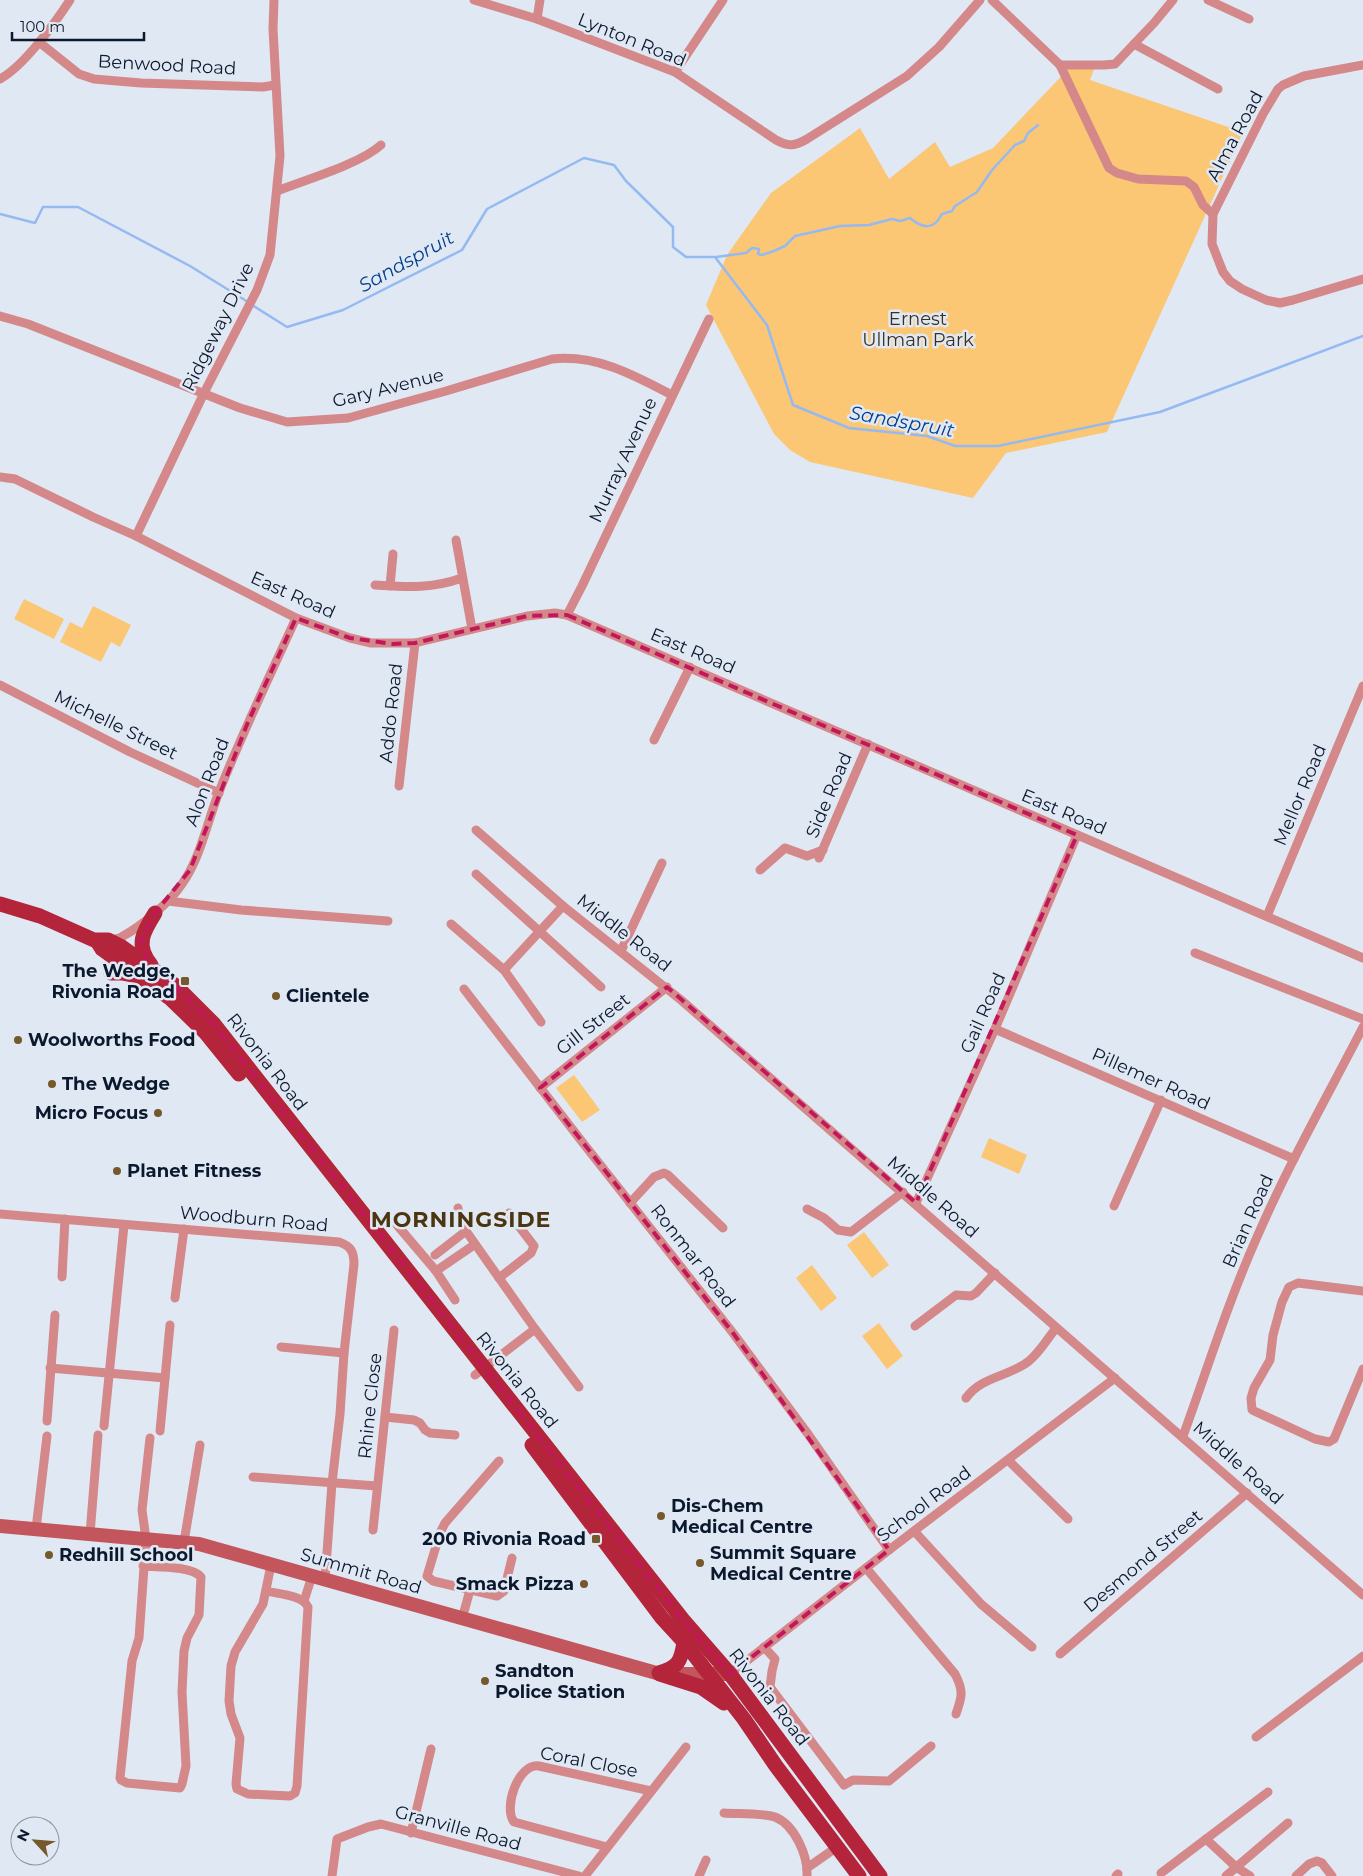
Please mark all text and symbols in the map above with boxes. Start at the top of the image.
street label: Lynton Road [575,8,689,72]
scale bar [12,10,145,42]
text: 100 m [20,17,65,36]
street label: Benwood Road [97,50,237,80]
street label: Alma Road [1202,87,1268,185]
water label: Sandspruit [354,226,458,297]
street label: Ridgeway Drive [177,259,259,395]
park label: Ernest Ullman Park [862,308,974,351]
street label: Gary Avenue [330,364,446,412]
street label: Murray Avenue [584,394,662,526]
water label: Sandspruit [848,401,956,442]
street label: East Road [247,567,339,623]
street label: East Road [647,623,739,679]
street label: Addo Road [375,662,407,764]
street label: Michelle Street [51,686,181,764]
street label: Alon Road [180,735,234,829]
street label: Mellor Road [1269,741,1331,849]
street label: Side Road [801,749,857,841]
street label: East Road [1018,784,1110,840]
street label: Middle Road [572,889,676,977]
place label: The Wedge, Rivonia Road [52,960,175,1003]
street label: Gail Road [955,969,1011,1057]
marker: The Wedge, Rivonia Road [179,975,191,987]
place label: Clientele [286,985,369,1007]
street label: Gill Street [552,988,634,1060]
marker: Clientele [270,990,282,1002]
street label: Rivonia Road [222,1009,312,1115]
place label: Woolworths Food [28,1029,196,1051]
marker: Woolworths Food [12,1034,24,1046]
street label: Pillemer Road [1088,1043,1214,1115]
place label: The Wedge [62,1073,170,1095]
marker: The Wedge [46,1078,58,1090]
place label: Micro Focus [35,1102,148,1124]
marker: Micro Focus [152,1107,164,1119]
street label: Middle Road [883,1151,983,1243]
place label: Planet Fitness [127,1160,262,1182]
marker: Planet Fitness [111,1165,123,1177]
street label: Brian Road [1218,1171,1278,1271]
street label: Ronmar Road [646,1200,740,1312]
street label: Woodburn Road [179,1202,329,1236]
district label: MORNINGSIDE [371,1206,551,1233]
street label: Rivonia Road [471,1327,563,1433]
street label: Rhine Close [354,1352,387,1460]
street label: Middle Road [1188,1417,1288,1509]
street label: School Road [872,1461,976,1547]
place label: Dis-Chem Medical Centre [671,1495,813,1538]
street label: Desmond Street [1079,1505,1207,1617]
marker: Dis-Chem Medical Centre [655,1510,667,1522]
place label: 200 Rivonia Road [422,1528,586,1550]
marker: 200 Rivonia Road [590,1533,602,1545]
place label: Summit Square Medical Centre [710,1542,856,1585]
street label: Summit Road [298,1543,424,1599]
place label: Redhill School [59,1544,193,1566]
marker: Redhill School [43,1549,55,1561]
marker: Summit Square Medical Centre [694,1557,706,1569]
place label: Smack Pizza [456,1573,574,1595]
marker: Smack Pizza [578,1578,590,1590]
street label: Rivonia Road [724,1644,814,1750]
place label: Sandton Police Station [495,1660,625,1703]
marker: Sandton Police Station [479,1675,491,1687]
street label: Coral Close [538,1742,640,1782]
street label: Granville Road [392,1801,524,1855]
north arrow [10,1816,60,1866]
text: N [13,1826,34,1844]

